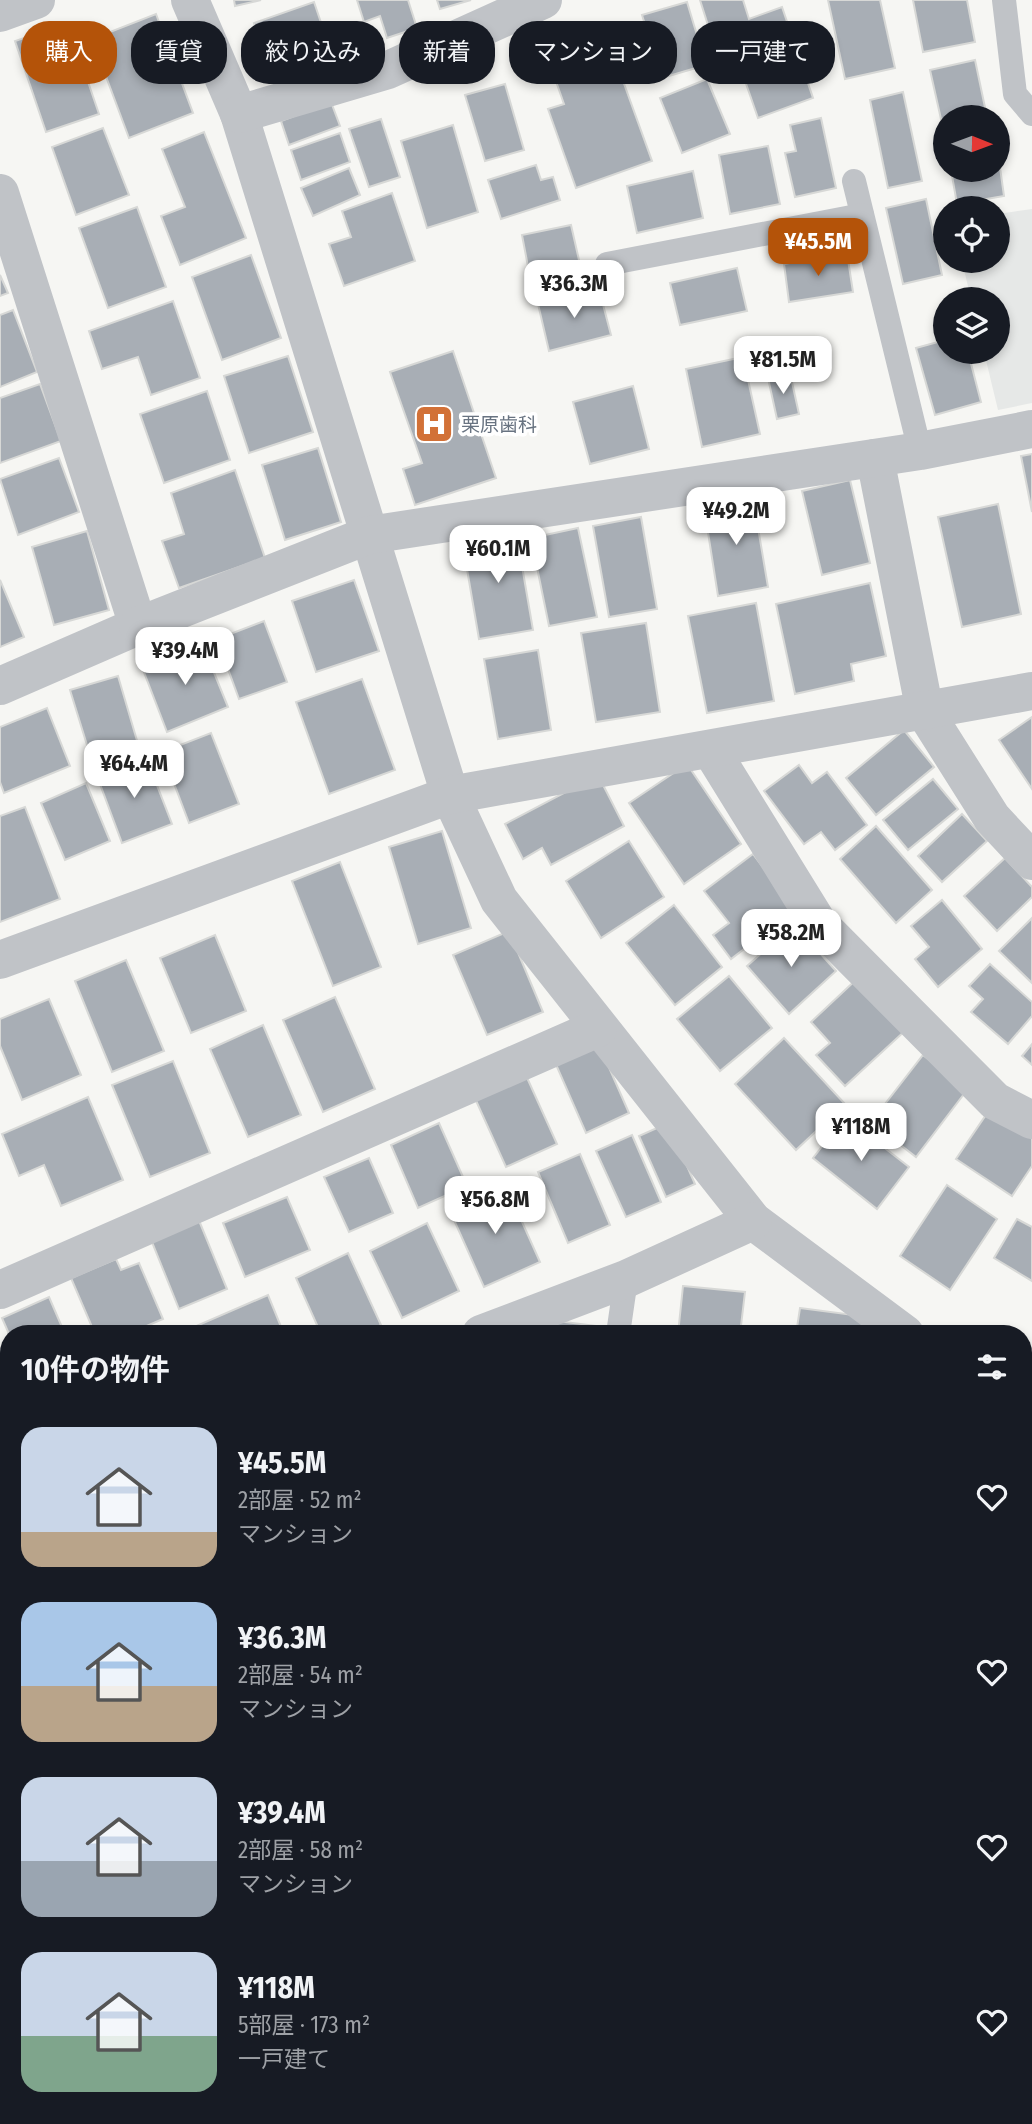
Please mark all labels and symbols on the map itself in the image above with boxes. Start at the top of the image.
north arrow [933,105,1010,182]
pin: ¥45.5M [761,218,875,278]
pin: ¥36.3M [517,260,631,320]
pin: ¥81.5M [726,336,840,396]
hospital icon: 栗原歯科 [413,403,455,445]
place label: 栗原歯科 [461,413,537,436]
pin: ¥49.2M [679,488,793,547]
pin: ¥60.1M [441,526,555,585]
pin: ¥39.4M [128,628,242,687]
pin: ¥64.4M [77,740,191,800]
pin: ¥58.2M [734,909,848,969]
pin: ¥118M [812,1104,910,1163]
pin: ¥56.8M [438,1176,552,1236]

